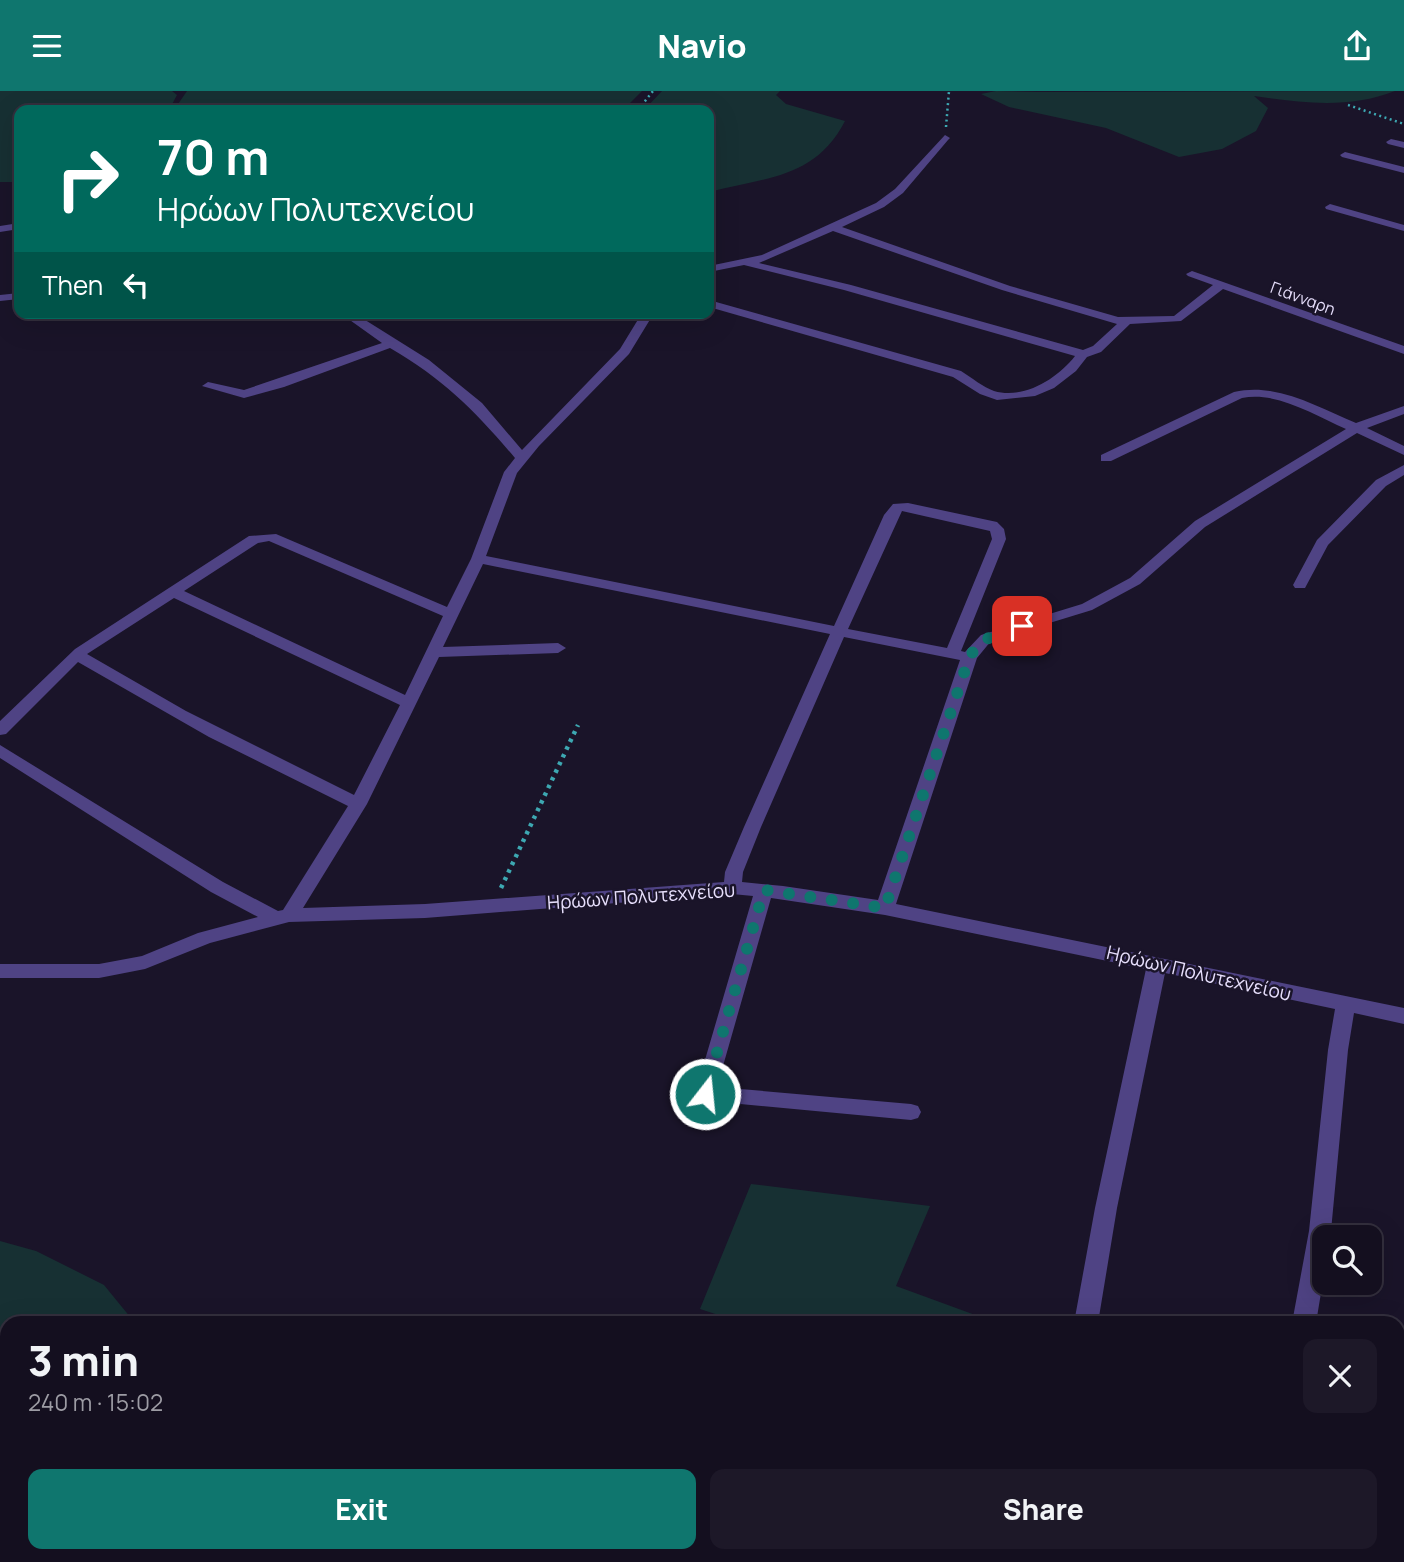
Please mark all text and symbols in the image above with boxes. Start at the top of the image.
text: Navio [657,24,747,68]
icon: menu [28,27,66,65]
icon: share [1338,27,1376,65]
text: 70 m [157,123,269,190]
icon: right [42,133,133,224]
text: Ηρώων Πολυτεχνείου [157,187,474,231]
icon: left [117,266,155,304]
text: Then [42,267,103,303]
street label: Γιάνναρη [1268,276,1338,320]
pin [992,596,1052,656]
icon: arrive [1003,607,1041,645]
street label: Ηρώων Πολυτεχνείου [546,876,736,916]
street label: Ηρώων Πολυτεχνείου [1104,939,1294,1007]
position arrow [668,1057,742,1131]
map controls [1312,1225,1382,1295]
button: search [1312,1225,1382,1295]
text: 3 min [28,1331,139,1389]
button: close [1303,1339,1377,1413]
text: 240 m · 15:02 [28,1386,163,1418]
button: Exit [28,1469,696,1549]
button: Share [710,1469,1377,1549]

